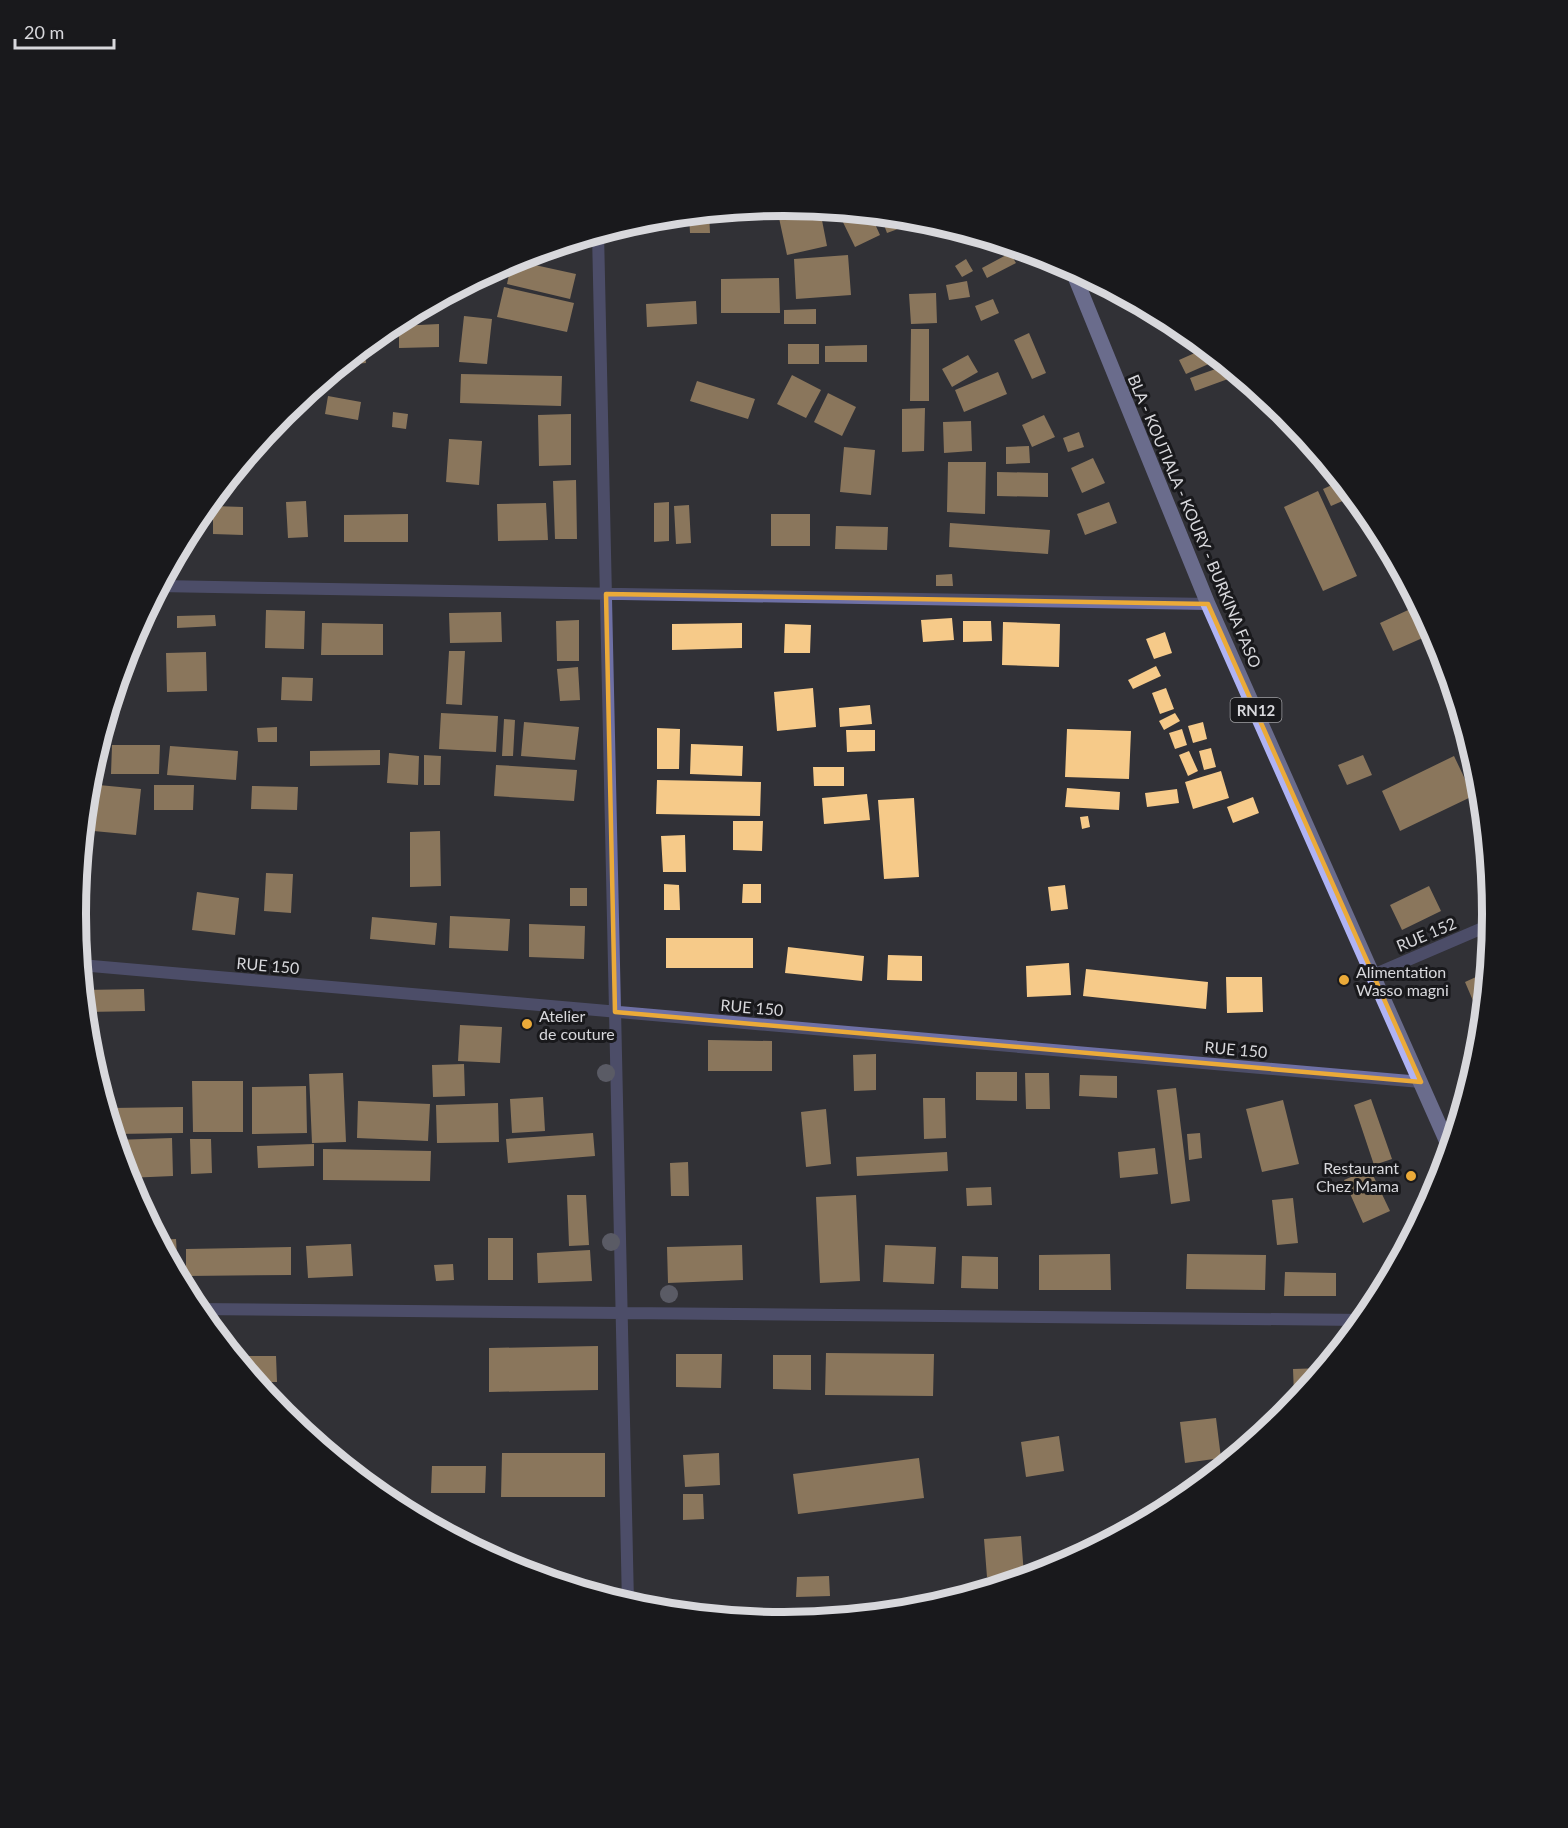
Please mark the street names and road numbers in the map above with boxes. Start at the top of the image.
street label: BLA - KOUTIALA - KOURY - BURKINA FASO [1124,372,1266,671]
road number: RN12 [1230,698,1282,722]
street label: RUE 152 [1393,913,1459,955]
street label: RUE 150 [236,953,300,977]
street label: RUE 150 [720,995,784,1019]
street label: RUE 150 [1204,1037,1268,1061]

